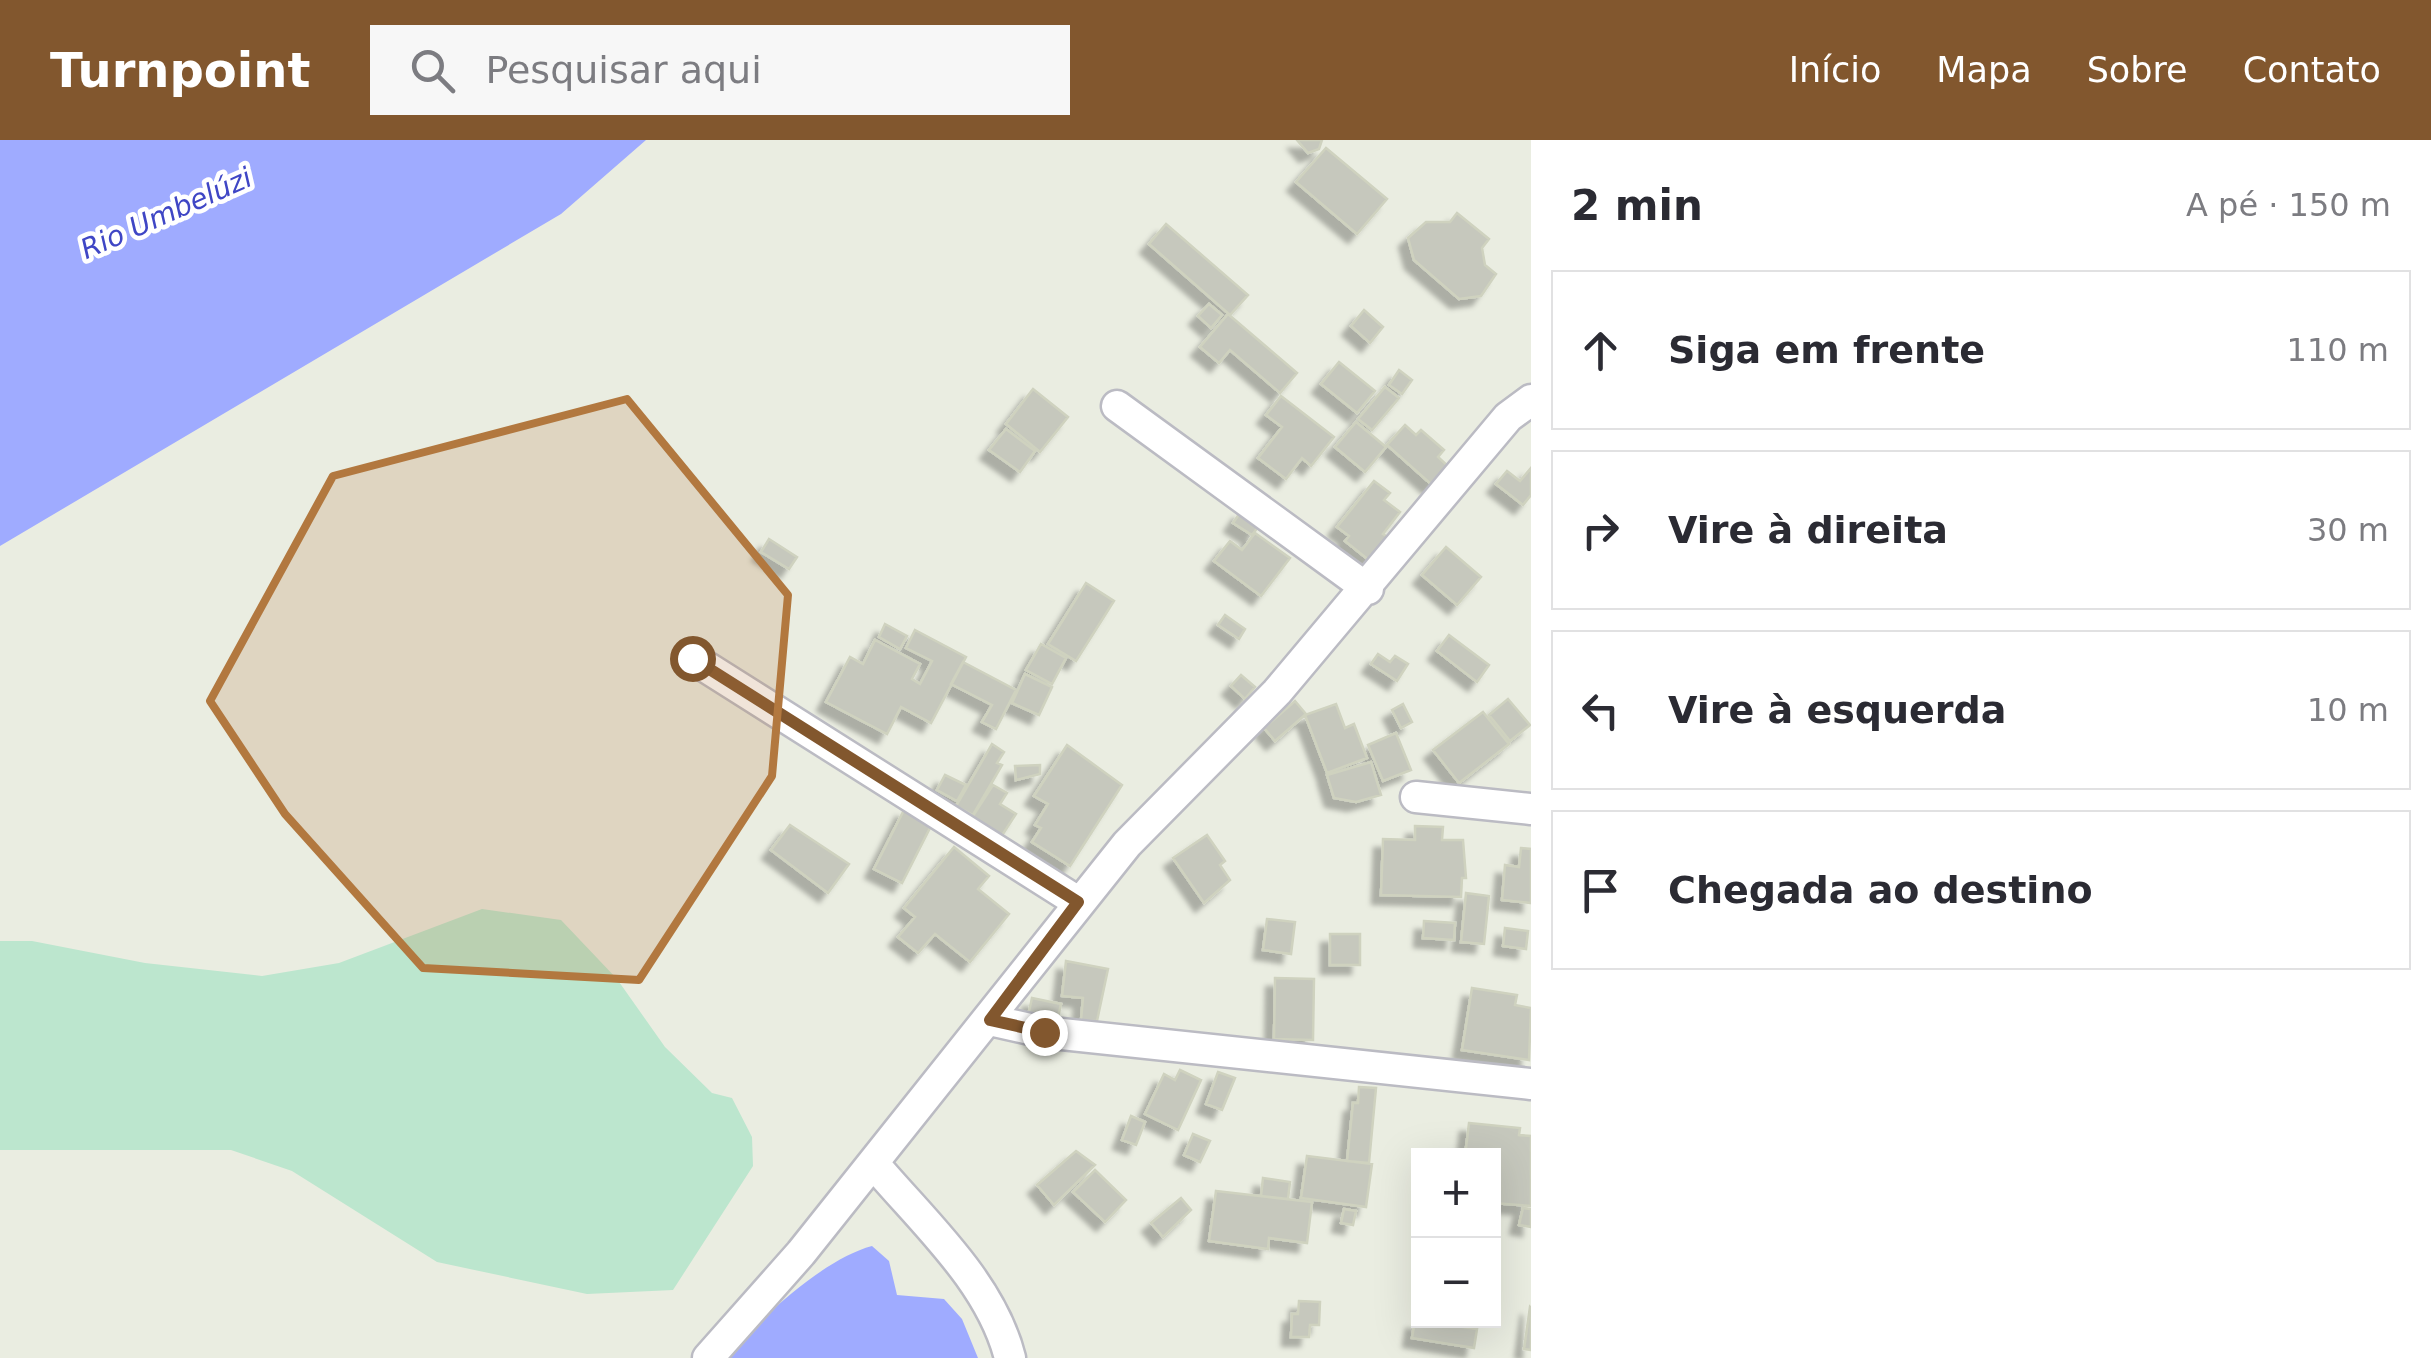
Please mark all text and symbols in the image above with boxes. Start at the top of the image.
search box [370,25,1070,115]
text: Turnpoint [50,42,310,98]
icon: search [405,43,460,98]
text: Pesquisar aqui [485,48,762,92]
text: Início [1789,50,1881,90]
text: Mapa [1936,50,2032,90]
text: Sobre [2087,50,2188,90]
text: Contato [2243,50,2381,90]
water label: Rio Umbelúzi [75,161,257,266]
text: 2 min [1571,181,1703,230]
text: A pé · 150 m [2186,186,2391,224]
icon: ahead [1573,323,1628,378]
text: Siga em frente [1668,328,1985,372]
text: 110 m [2287,331,2389,369]
icon: right [1573,503,1628,558]
text: Vire à direita [1668,508,1948,552]
text: 30 m [2307,511,2389,549]
route start [670,636,716,682]
icon: left [1573,683,1628,738]
text: Vire à esquerda [1668,688,2006,732]
text: 10 m [2307,691,2389,729]
icon: arrive [1573,863,1628,918]
text: Chegada ao destino [1668,868,2093,912]
route end [1022,1010,1068,1056]
map controls [1411,1148,1501,1328]
button: + [1411,1148,1501,1238]
button: − [1411,1238,1501,1328]

